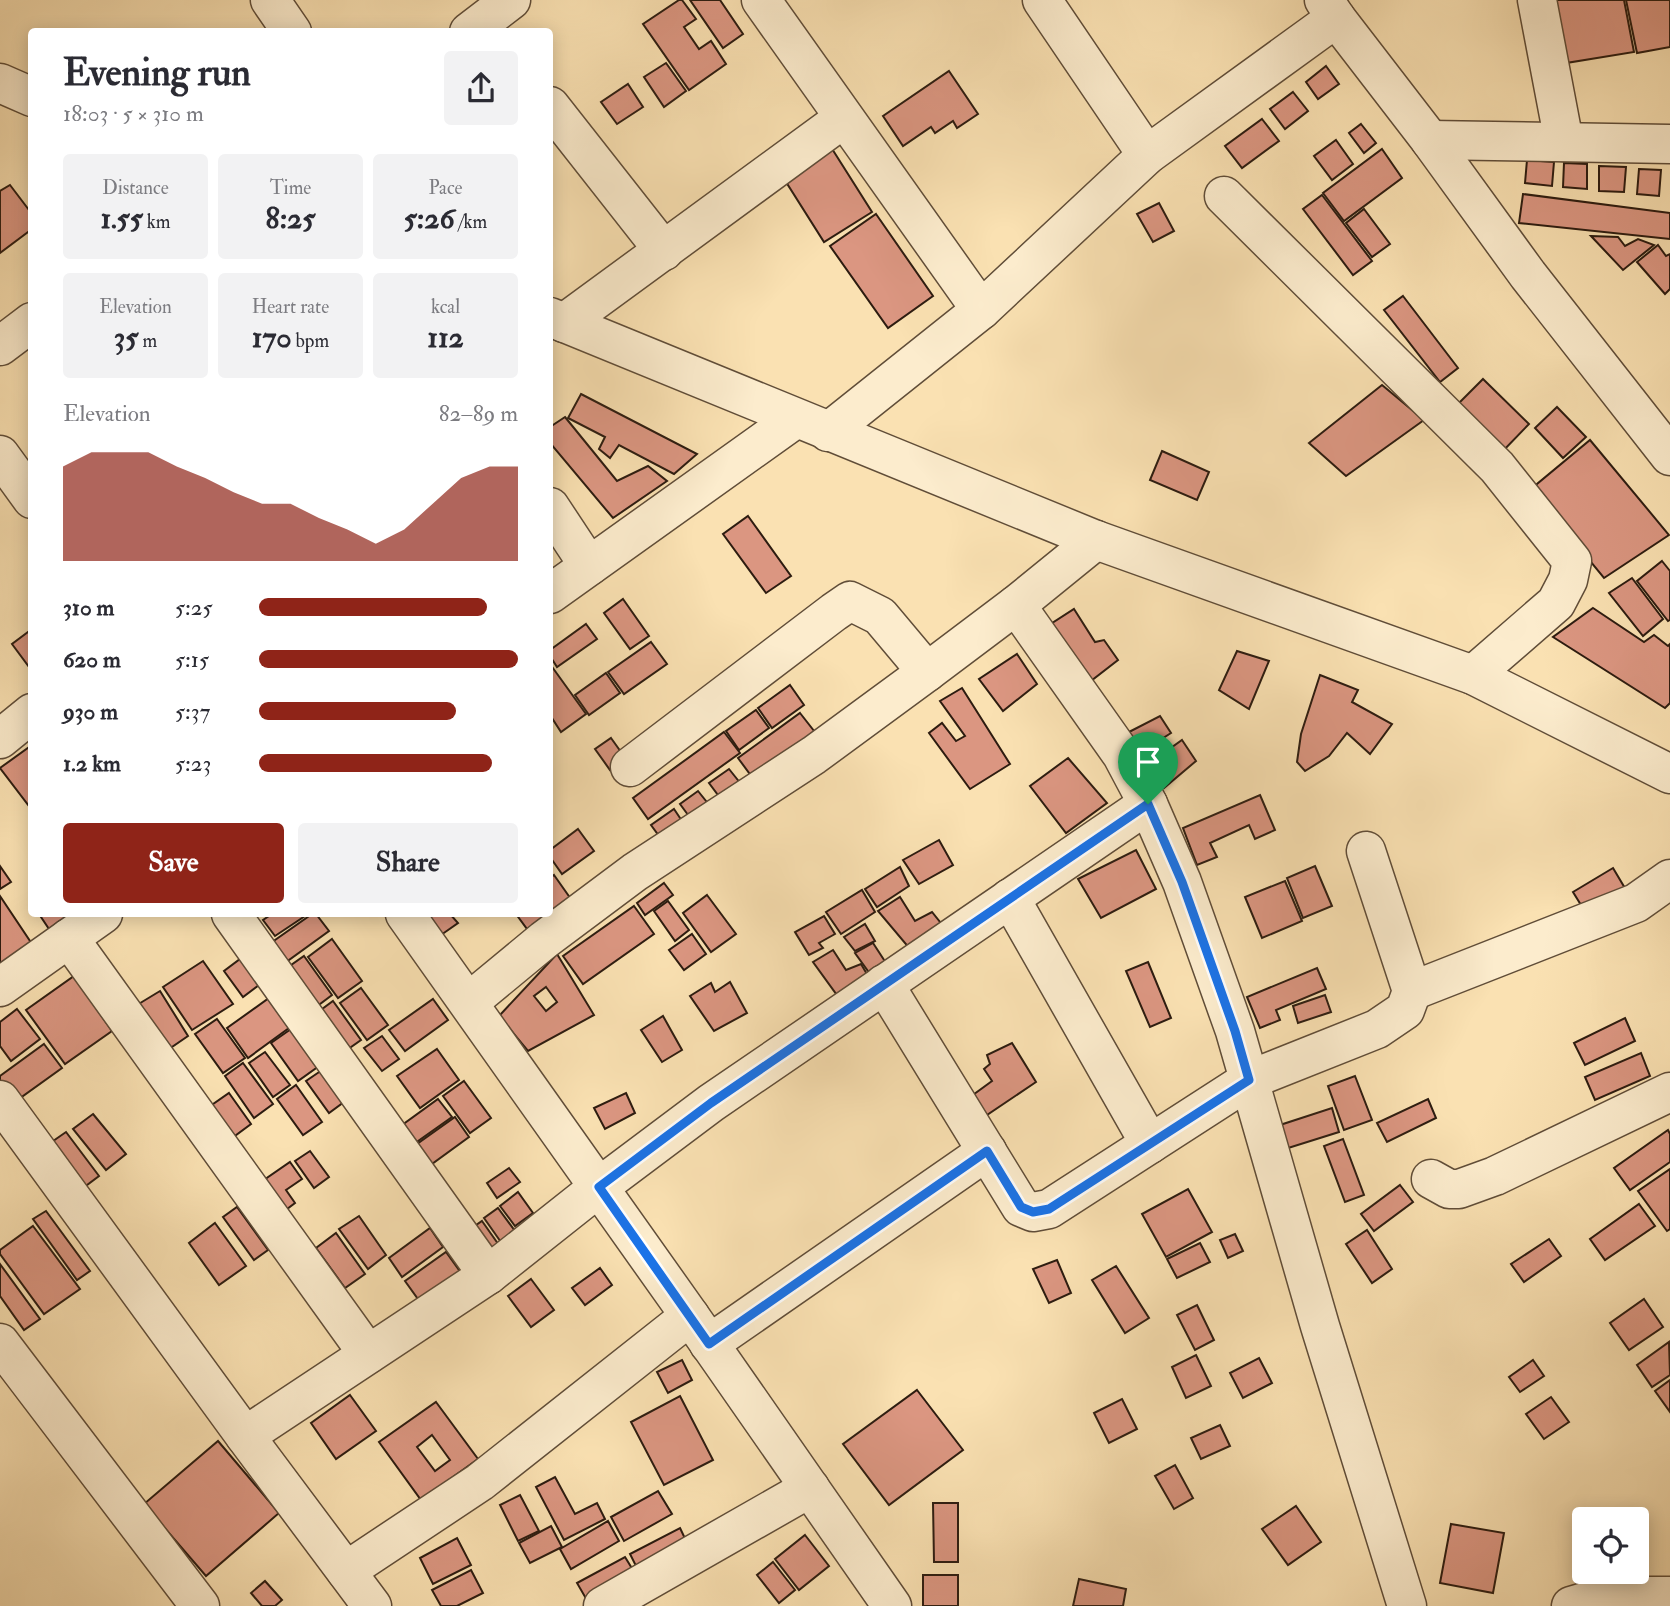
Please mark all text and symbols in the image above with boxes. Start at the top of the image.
text: Evening run [63,49,251,97]
button: share [444,51,518,125]
text: 18:03 · 5 × 310 m [63,99,204,128]
text: Distance [102,176,169,200]
text: Time [270,176,311,200]
text: Pace [428,176,463,200]
text: 1.55 [100,200,143,237]
text: 8:25 [266,200,315,237]
text: 5:26 [404,200,455,237]
text: km [143,210,171,234]
text: /km [455,210,487,234]
text: Elevation [99,295,172,319]
text: Heart rate [252,295,329,319]
text: kcal [431,295,460,319]
text: 35 [114,319,138,356]
text: 170 [252,319,292,356]
text: 112 [427,319,464,356]
text: m [138,329,157,353]
text: bpm [292,329,329,353]
text: Elevation [63,399,151,428]
text: 82–89 m [439,399,518,428]
text: 310 m [63,593,114,622]
text: 5:25 [175,593,213,622]
text: 620 m [63,645,121,674]
text: 5:15 [175,645,209,674]
text: 930 m [63,697,118,726]
text: 5:37 [175,697,210,726]
pin [1118,732,1178,804]
icon: arrive [1129,743,1167,781]
text: 1.2 km [63,749,121,778]
text: 5:23 [175,749,211,778]
button: Save [63,823,284,903]
button: Share [298,823,518,903]
map controls [1572,1507,1649,1584]
button: locate [1572,1507,1649,1584]

